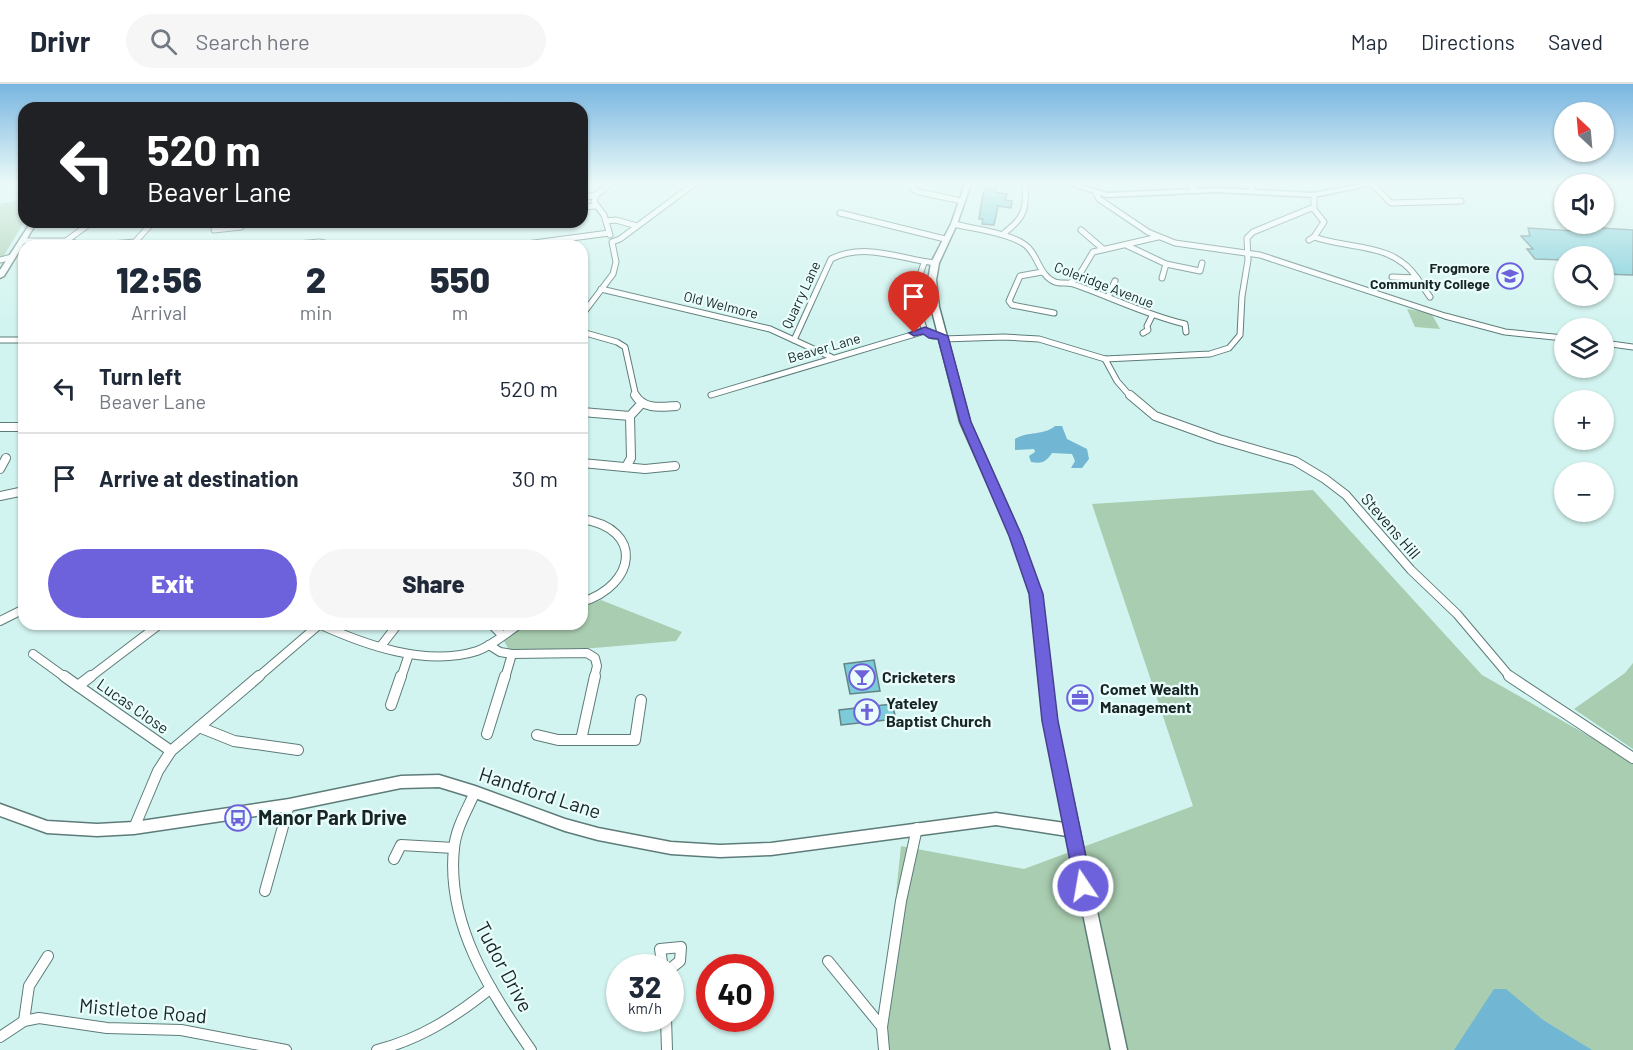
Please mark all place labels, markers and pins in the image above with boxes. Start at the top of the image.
place label: Frogmore Community College [1370,259,1490,292]
school or university icon: Frogmore Community College [1495,261,1525,291]
pin [888,271,939,333]
bar icon: Cricketers [847,662,877,692]
place label: Cricketers [882,667,956,686]
place label: Comet Wealth Management [1100,679,1199,716]
office icon: Comet Wealth Management [1065,683,1095,713]
place label: Yateley Baptist Church [886,693,991,730]
church icon: Yateley Baptist Church [852,697,882,727]
bus stop icon: Manor Park Drive [223,803,253,833]
place label: Manor Park Drive [258,805,407,829]

